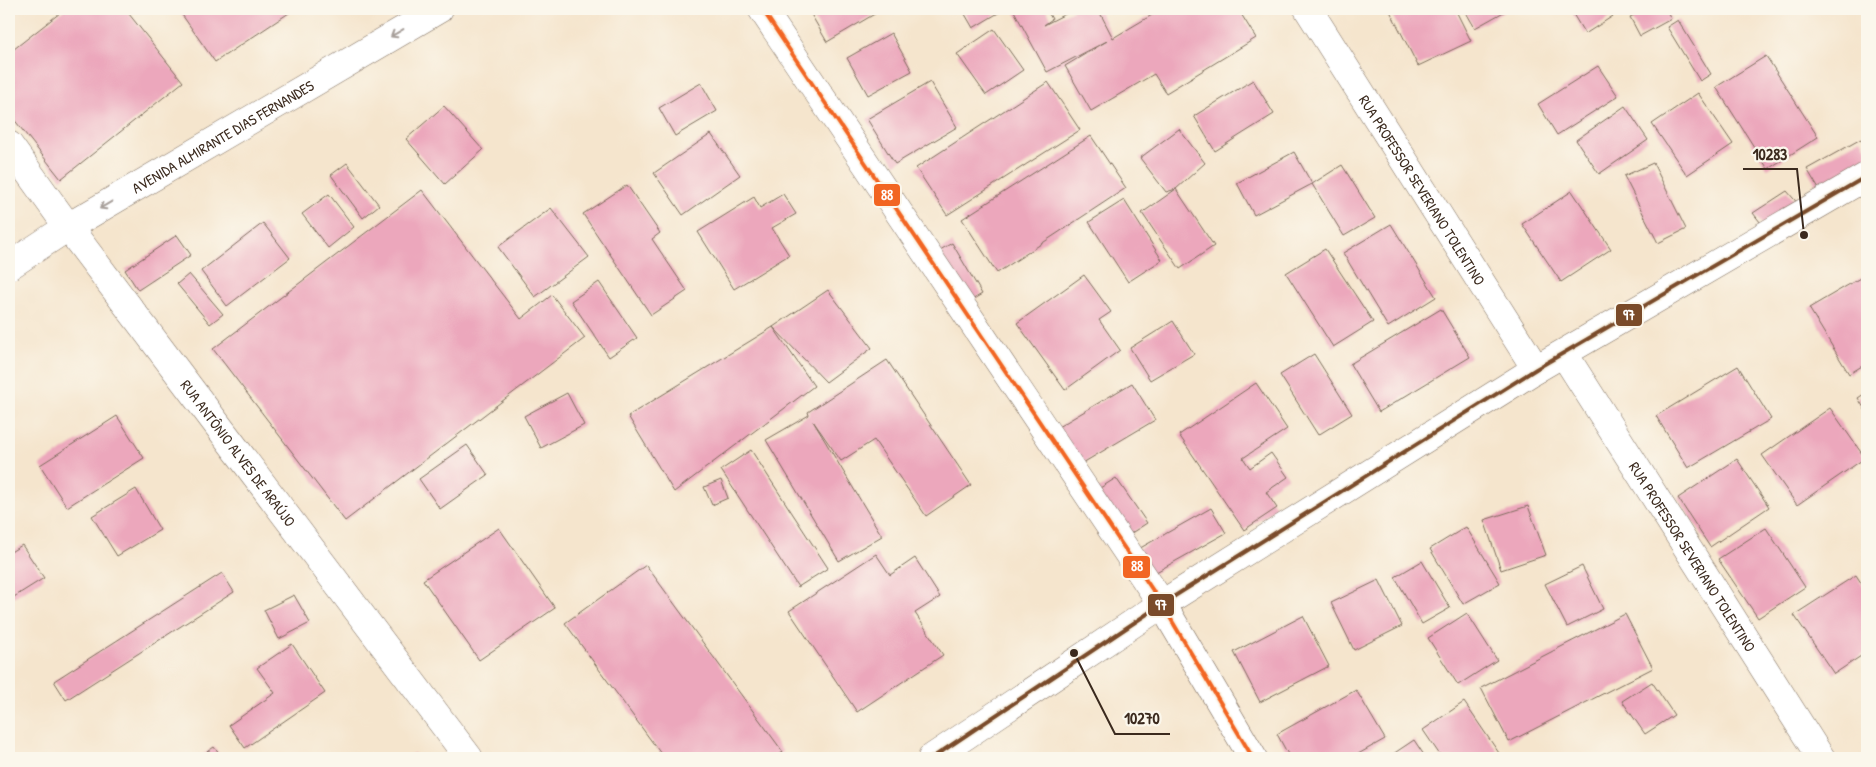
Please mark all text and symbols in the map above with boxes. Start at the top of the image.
one-way arrow [390,29,405,39]
street label: AVENIDA ALMIRANTE DIAS FERNANDES [128,74,318,198]
street label: RUA PROFESSOR SEVERIANO TOLENTINO [1354,91,1491,289]
callout: 10283 [1743,138,1797,169]
text: 10283 [1753,143,1787,165]
line badge: 88 [873,183,901,207]
text: 88 [881,185,893,204]
one-way arrow [100,200,114,210]
line badge: 97 [1615,303,1643,327]
text: 97 [1623,305,1635,324]
street label: RUA ANTÔNIO ALVES DE ARAÚJO [176,375,301,531]
street label: RUA PROFESSOR SEVERIANO TOLENTINO [1625,457,1761,656]
line badge: 88 [1122,555,1151,579]
text: 88 [1131,556,1143,575]
line badge: 97 [1147,593,1175,617]
text: 97 [1155,595,1167,614]
callout: 10270 [1115,703,1170,734]
text: 10270 [1124,707,1160,729]

